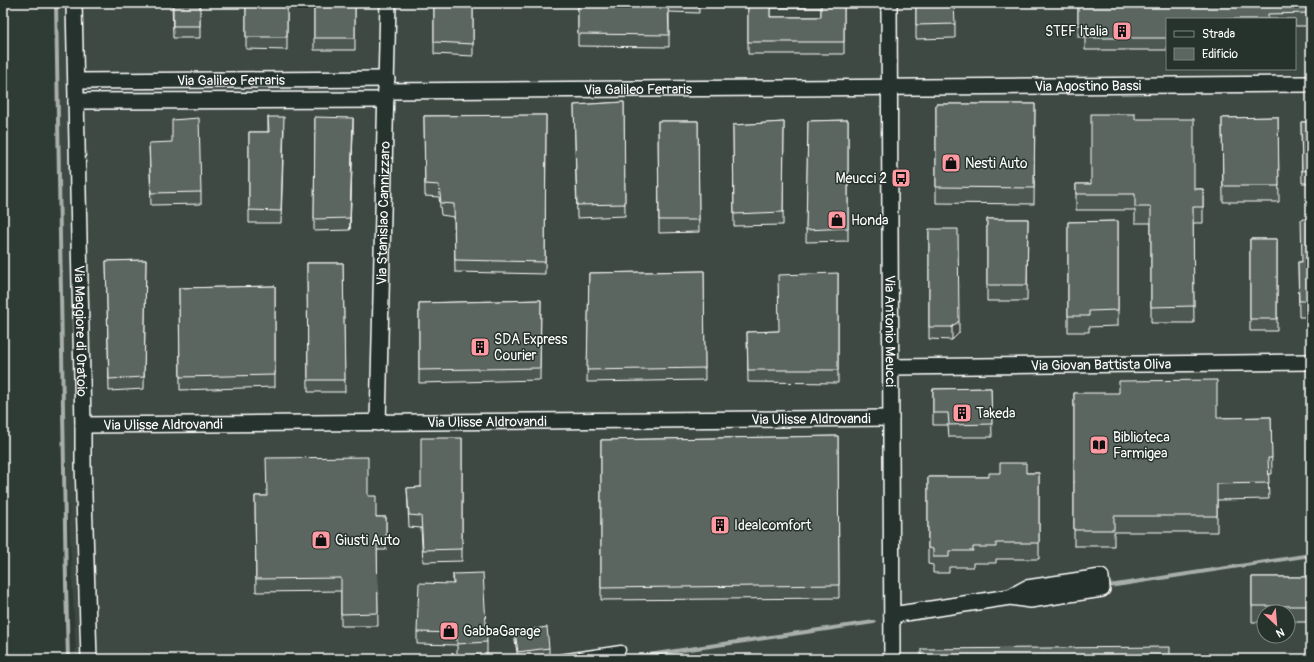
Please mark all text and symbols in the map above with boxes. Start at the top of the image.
legend [1166,18,1296,70]
building icon: STEF Italia [1111,20,1133,42]
place label: STEF Italia [1045,23,1108,40]
text: Strada [1202,27,1236,42]
text: Edificio [1202,47,1238,62]
street label: Via Galileo Ferraris [177,72,286,89]
street label: Via Agostino Bassi [1035,77,1142,95]
street label: Via Galileo Ferraris [584,81,693,99]
street label: Via Stanislao Cannizzaro [373,140,394,285]
shop icon: Nesti Auto [940,152,962,174]
place label: Nesti Auto [965,155,1028,172]
bus stop icon: Meucci 2 [890,167,912,189]
place label: Meucci 2 [835,170,887,187]
shop icon: Honda [826,209,848,231]
place label: Honda [851,212,889,229]
street label: Via Maggiore di Oratoio [71,265,90,397]
street label: Via Antonio Meucci [881,275,899,388]
place label: SDA Express Courier [494,331,568,364]
building icon: SDA Express Courier [469,336,491,358]
street label: Via Giovan Battista Oliva [1031,356,1171,374]
building icon: Takeda [951,402,973,424]
place label: Takeda [976,405,1016,422]
street label: Via Ulisse Aldrovandi [751,410,871,428]
street label: Via Ulisse Aldrovandi [427,413,547,431]
street label: Via Ulisse Aldrovandi [103,416,223,434]
place label: Biblioteca Farmigea [1113,429,1170,462]
library icon: Biblioteca Farmigea [1088,434,1110,456]
building icon: Idealcomfort [709,514,731,536]
place label: Idealcomfort [734,517,812,534]
shop icon: Giusti Auto [310,529,332,551]
place label: Giusti Auto [335,532,400,549]
north arrow [1256,604,1296,644]
shop icon: GabbaGarage [438,620,460,642]
place label: GabbaGarage [463,623,540,640]
text: N [1273,625,1286,640]

